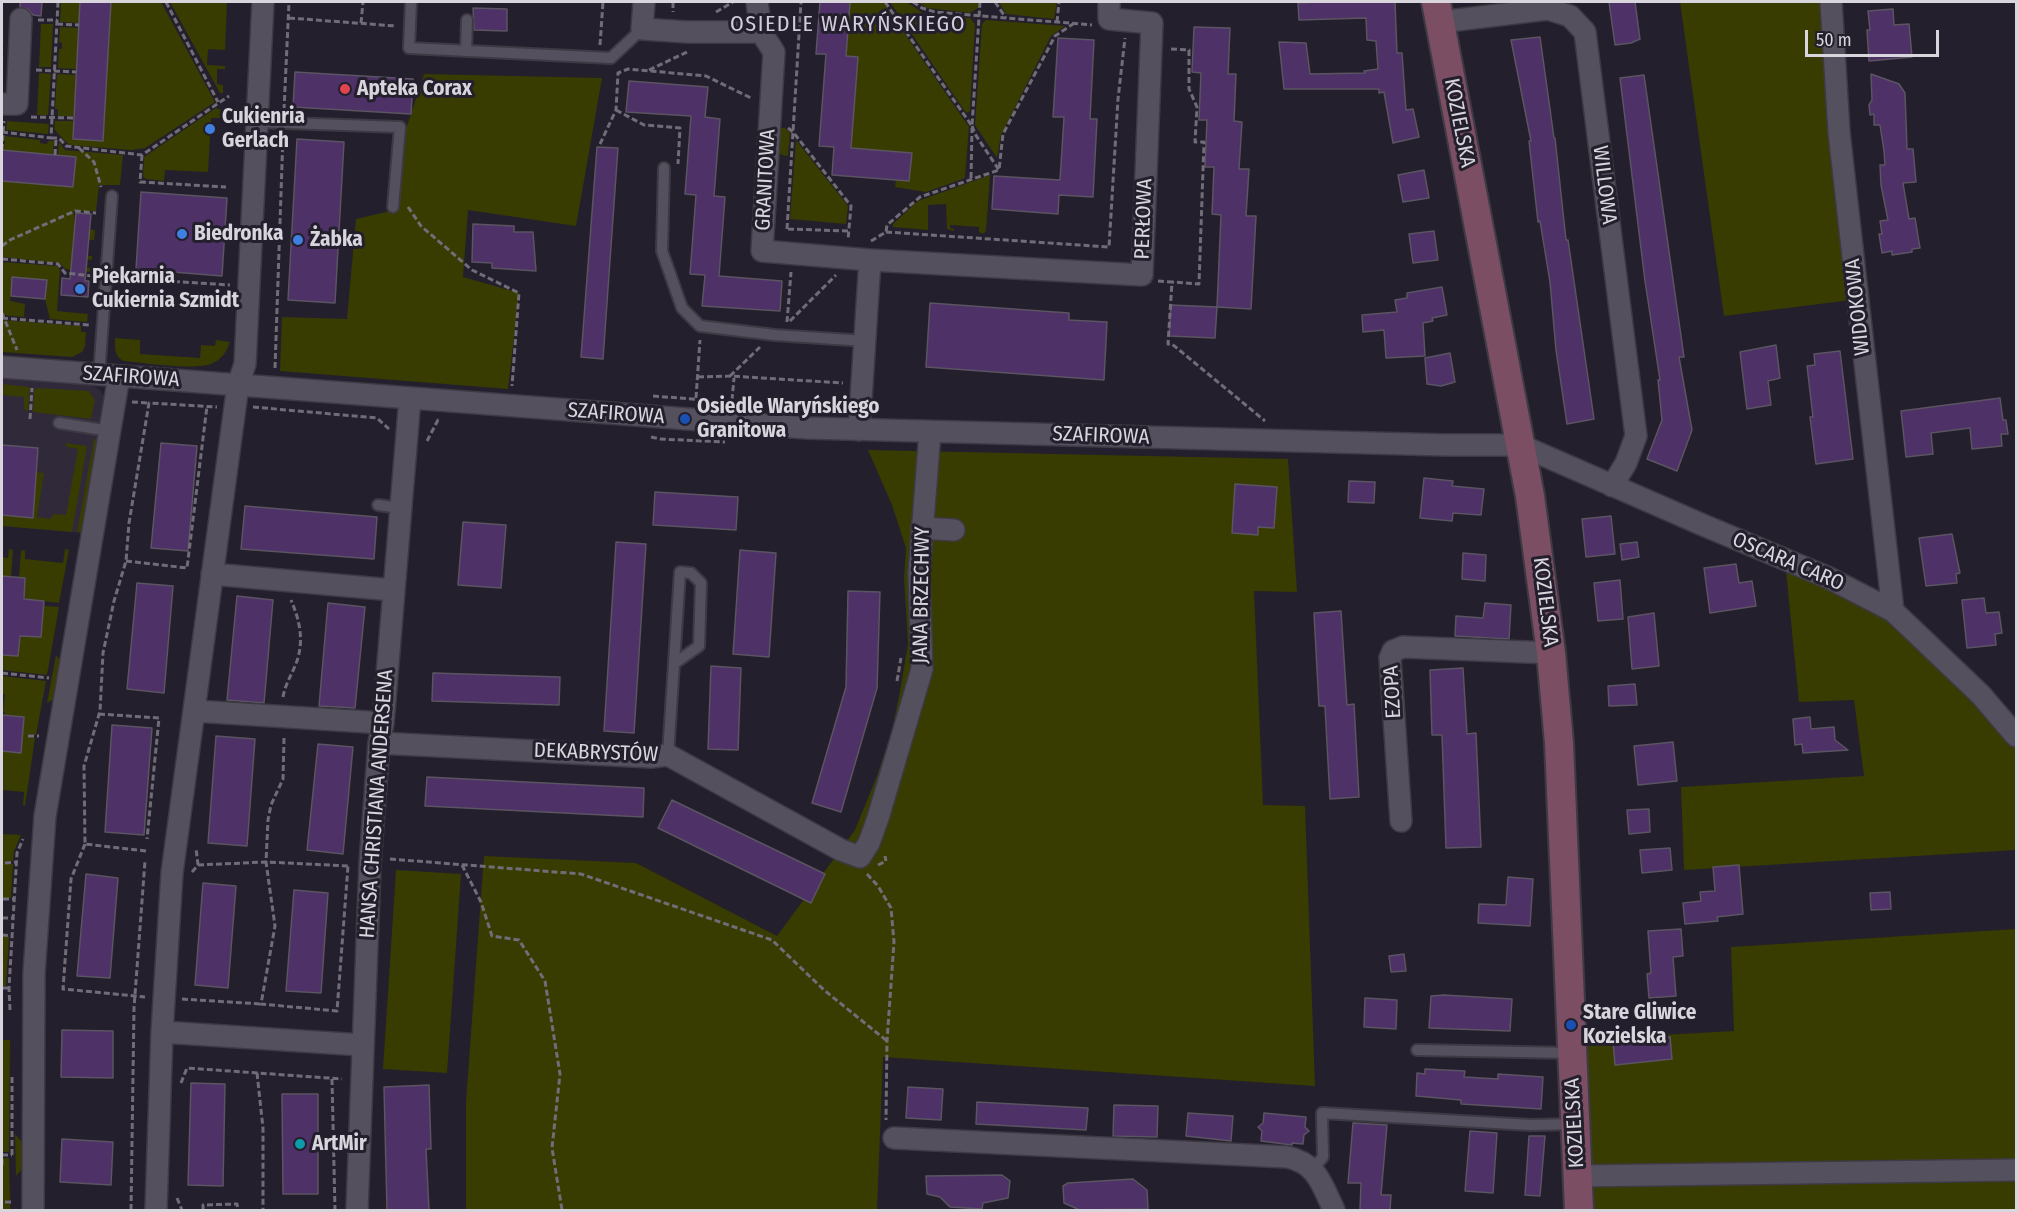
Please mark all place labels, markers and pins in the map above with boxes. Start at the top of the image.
place label: Apteka Corax [357,76,472,102]
marker: Apteka Corax [338,82,352,96]
place label: Cukienria Gerlach [222,104,305,154]
marker: Cukienria Gerlach [203,122,217,136]
place label: Biedronka [194,221,283,247]
marker: Biedronka [175,227,189,241]
place label: Żabka [310,227,363,253]
marker: Żabka [291,233,305,247]
place label: Piekarnia Cukiernia Szmidt [92,264,239,314]
marker: Piekarnia Cukiernia Szmidt [73,282,87,296]
place label: Osiedle Waryńskiego Granitowa [697,394,879,444]
marker: Osiedle Waryńskiego Granitowa [678,412,692,426]
place label: Stare Gliwice Kozielska [1583,1000,1696,1050]
marker: Stare Gliwice Kozielska [1564,1018,1578,1032]
place label: ArtMir [312,1131,367,1157]
marker: ArtMir [293,1137,307,1151]

